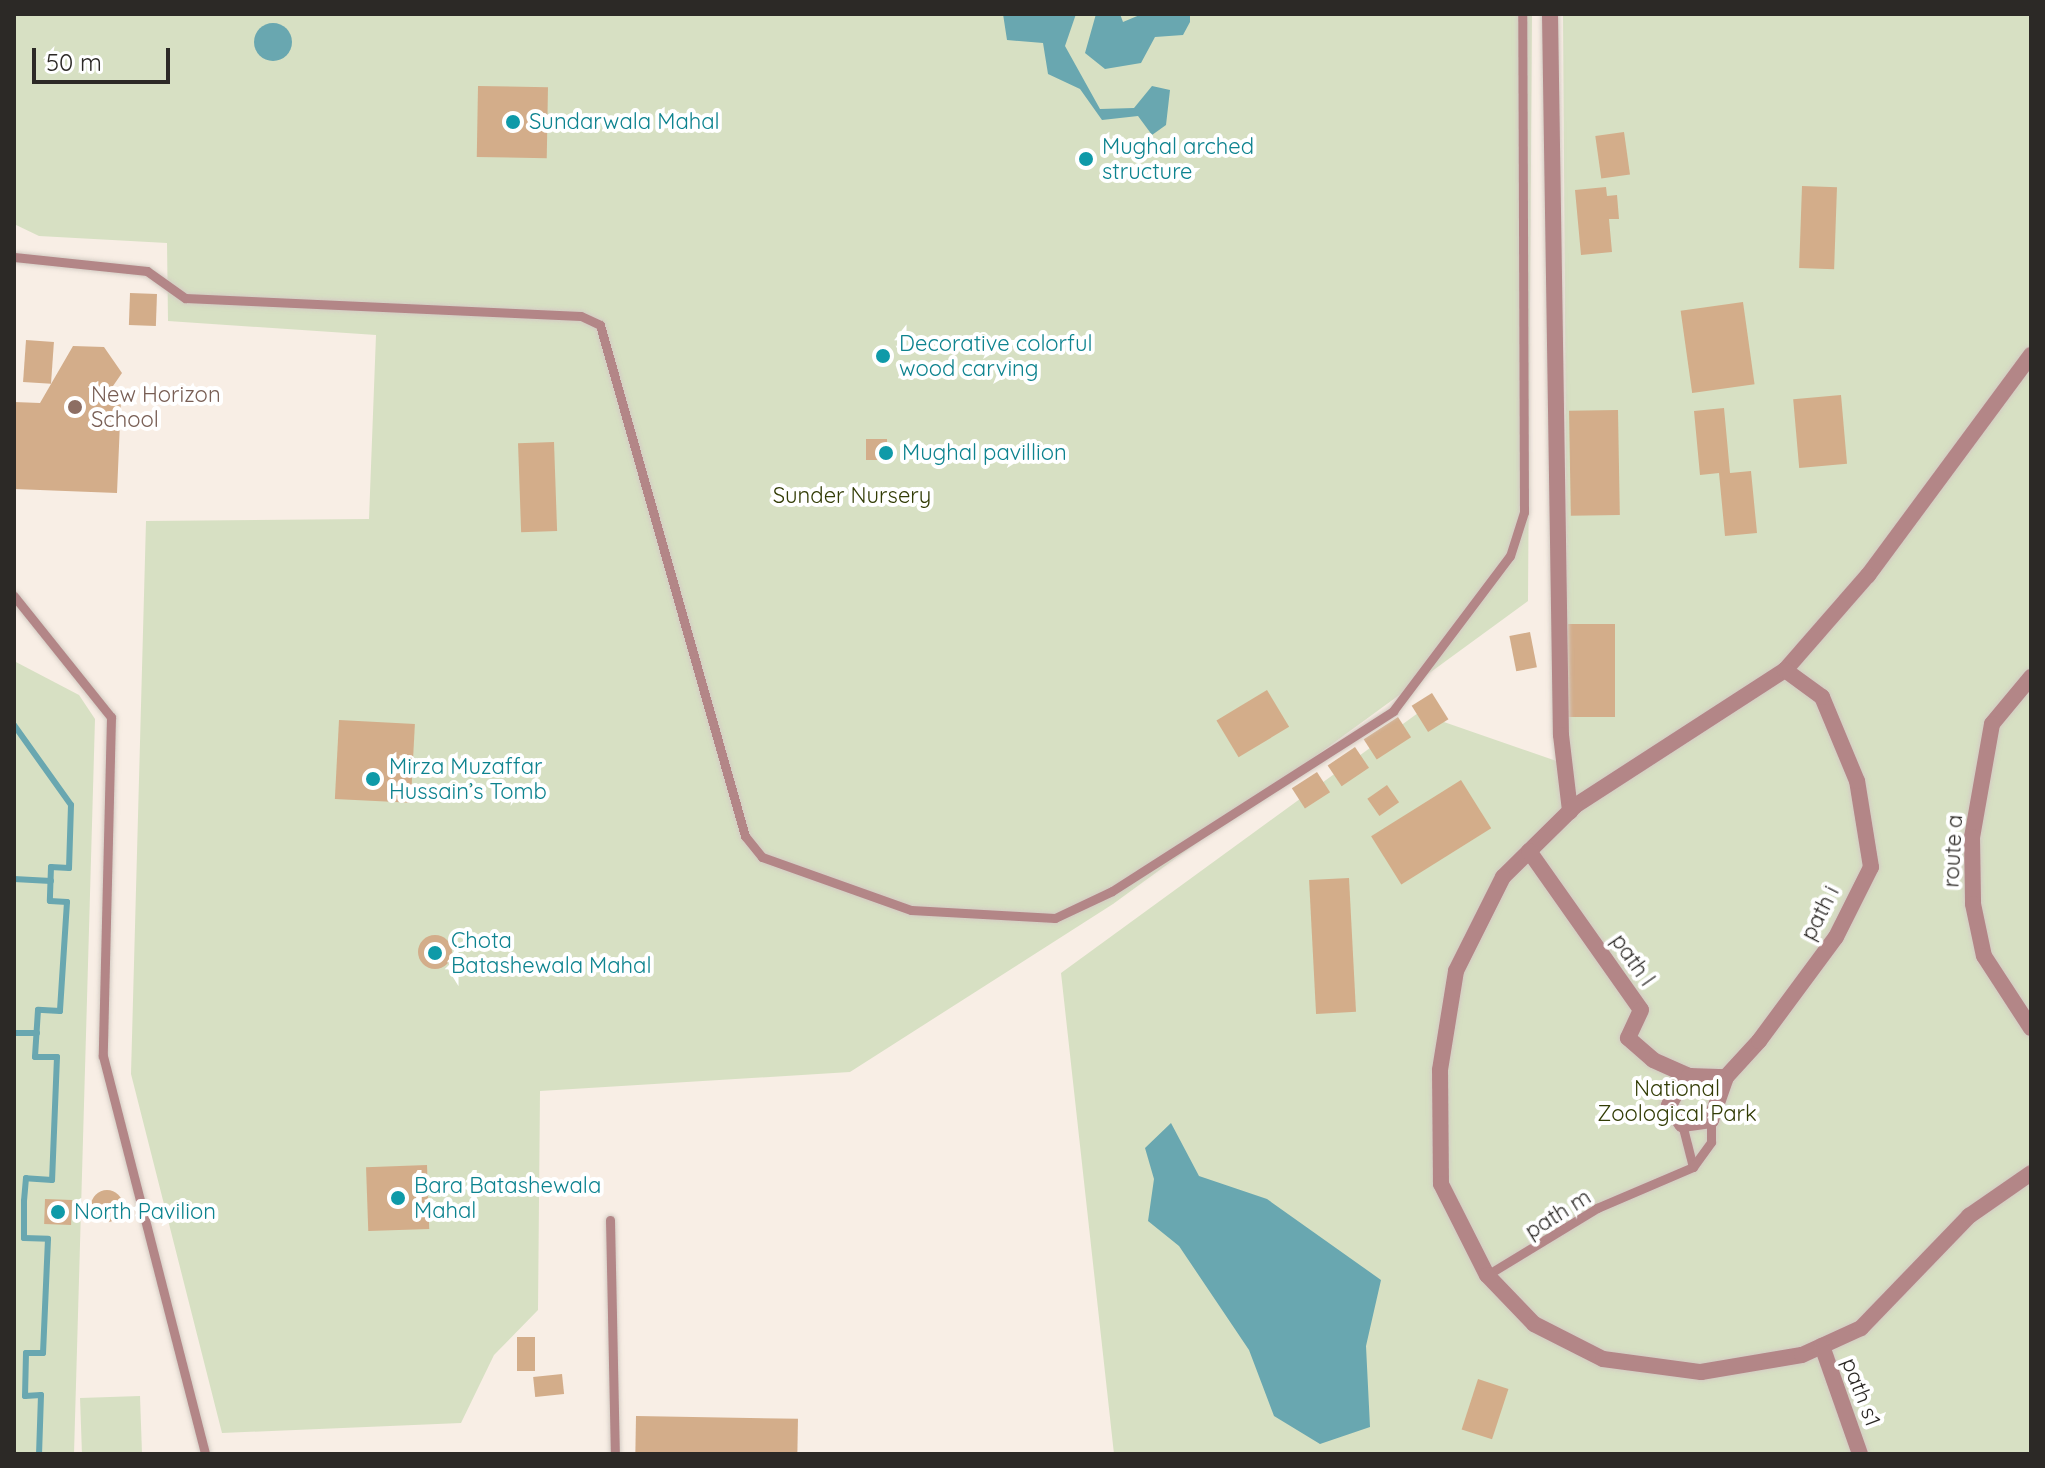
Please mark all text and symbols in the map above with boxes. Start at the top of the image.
scale bar [36,32,174,82]
text: 50 m [46,47,102,77]
place label: Sundarwala Mahal [529,109,720,135]
marker: Sundarwala Mahal [504,113,522,131]
place label: Mughal arched structure [1102,133,1254,184]
marker: Mughal arched structure [1077,150,1095,168]
place label: Decorative colorful wood carving [899,330,1093,382]
marker: Decorative colorful wood carving [874,347,892,365]
place label: New Horizon School [91,381,221,432]
marker: New Horizon School [66,398,84,416]
place label: Mughal pavillion [902,440,1067,466]
marker: Mughal pavillion [877,444,895,462]
park label: Sunder Nursery [773,483,931,509]
place label: Mirza Muzaffar Hussain’s Tomb [389,753,547,804]
marker: Mirza Muzaffar Hussain’s Tomb [364,770,382,788]
street label: route a [1938,814,1968,888]
street label: path i [1795,881,1845,945]
place label: Chota Batashewala Mahal [451,927,651,978]
street label: path l [1606,929,1660,991]
marker: Chota Batashewala Mahal [426,944,444,962]
park label: National Zoological Park [1597,1075,1757,1126]
place label: Bara Batashewala Mahal [414,1172,601,1224]
street label: path m [1520,1184,1596,1244]
marker: Bara Batashewala Mahal [389,1189,407,1207]
place label: North Pavilion [74,1199,216,1225]
marker: North Pavilion [49,1203,67,1221]
street label: path s1 [1836,1354,1886,1430]

